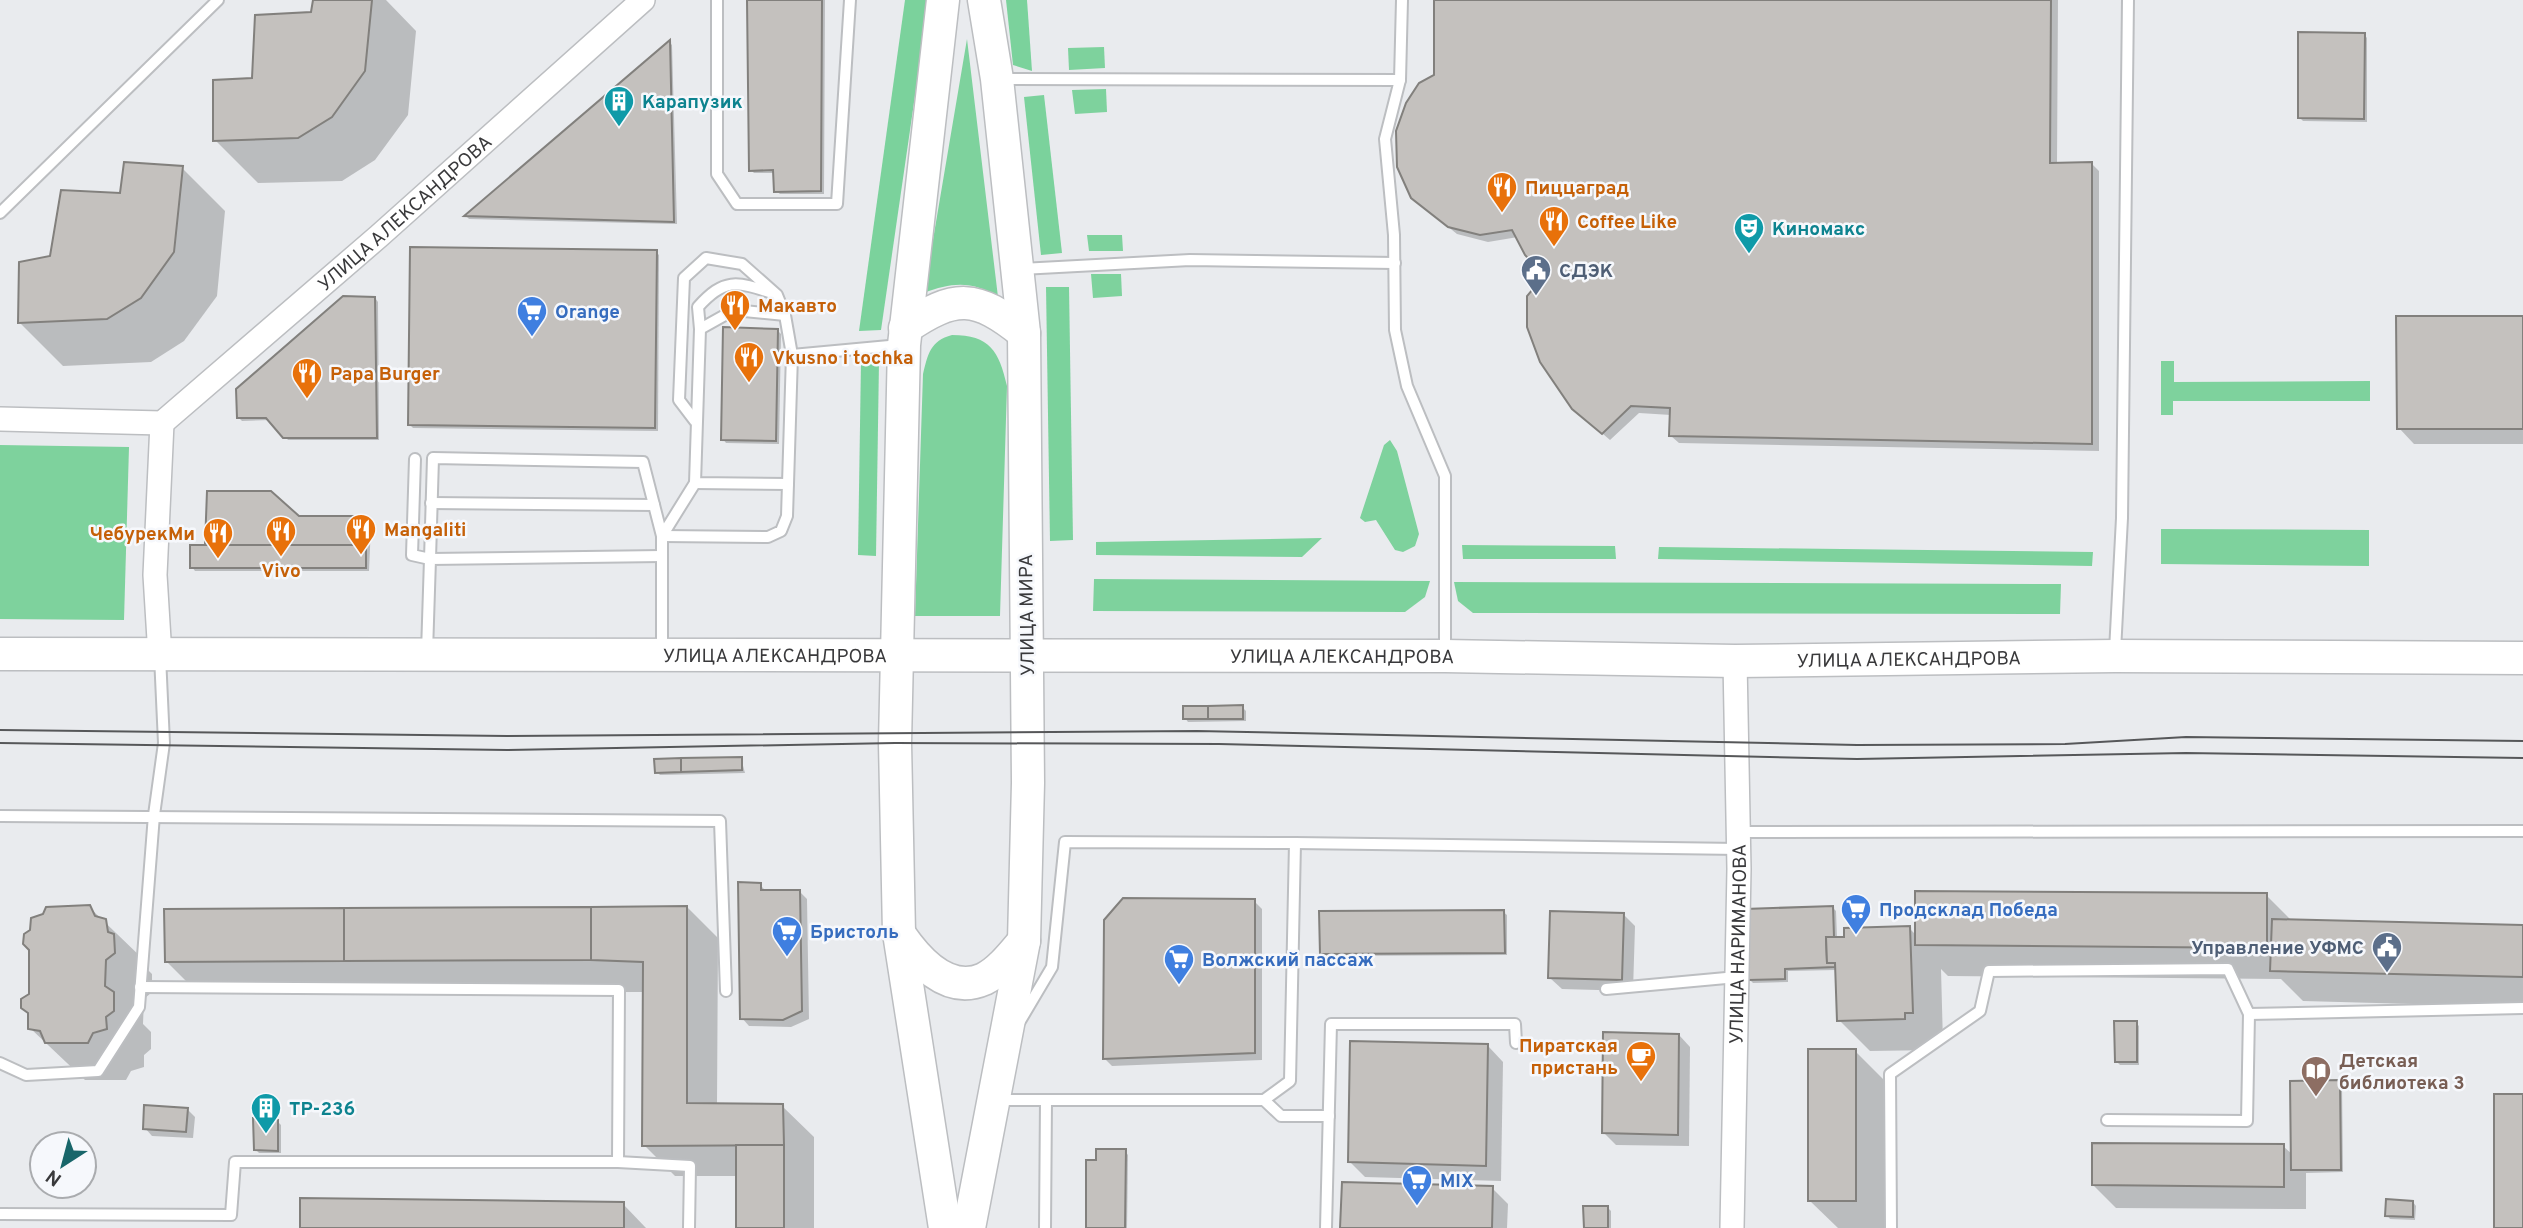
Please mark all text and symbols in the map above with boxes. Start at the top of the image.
building icon: Карапузик [602,84,636,128]
place label: Карапузик [642,91,743,115]
street label: УЛИЦА АЛЕКСАНДРОВА [314,131,498,297]
restaurant icon: Пиццаград [1485,170,1519,214]
place label: Пиццаград [1525,177,1629,201]
restaurant icon: Coffee Like [1537,204,1571,248]
place label: Coffee Like [1577,211,1677,235]
theatre icon: Киномакс [1732,211,1766,255]
place label: Киномакс [1772,218,1865,242]
public building icon: СДЭК [1519,253,1553,297]
place label: СДЭК [1559,260,1613,284]
restaurant icon: Макавто [718,288,752,332]
supermarket icon: Orange [515,294,549,338]
place label: Макавто [758,295,837,319]
place label: Orange [555,301,620,325]
restaurant icon: Vkusno i tochka [732,340,766,384]
place label: Vkusno i tochka [772,347,914,371]
restaurant icon: Papa Burger [290,356,324,400]
place label: Papa Burger [330,363,440,387]
restaurant icon: Mangaliti [344,512,378,556]
restaurant icon: Vivo [264,514,298,558]
restaurant icon: ЧебурекМи [201,516,235,560]
place label: Mangaliti [384,519,466,543]
place label: ЧебурекМи [89,523,195,547]
street label: УЛИЦА МИРА [1015,554,1041,676]
place label: Vivo [261,560,301,584]
street label: УЛИЦА АЛЕКСАНДРОВА [663,645,887,669]
street label: УЛИЦА АЛЕКСАНДРОВА [1230,646,1454,670]
street label: УЛИЦА АЛЕКСАНДРОВА [1797,647,2021,674]
street label: УЛИЦА НАРИМАНОВА [1726,844,1753,1044]
supermarket icon: Продсклад Победа [1839,892,1873,936]
place label: Продсклад Победа [1879,899,2058,923]
supermarket icon: Бристоль [770,914,804,958]
place label: Бристоль [810,921,899,945]
public building icon: Управление УФМС [2370,930,2404,974]
place label: Управление УФМС [2191,937,2364,961]
supermarket icon: Волжский пассаж [1162,942,1196,986]
place label: Волжский пассаж [1202,949,1374,973]
place label: Пиратская пристань [1519,1035,1618,1081]
cafe icon: Пиратская пристань [1624,1039,1658,1083]
place label: Детская библиотека 3 [2339,1050,2465,1096]
library icon: Детская библиотека 3 [2299,1054,2333,1098]
building icon: ТР-236 [249,1091,283,1135]
place label: ТР-236 [289,1098,355,1122]
north arrow [28,1130,98,1200]
text: N [42,1163,67,1191]
supermarket icon: MIX [1400,1163,1434,1207]
place label: MIX [1440,1170,1474,1194]

